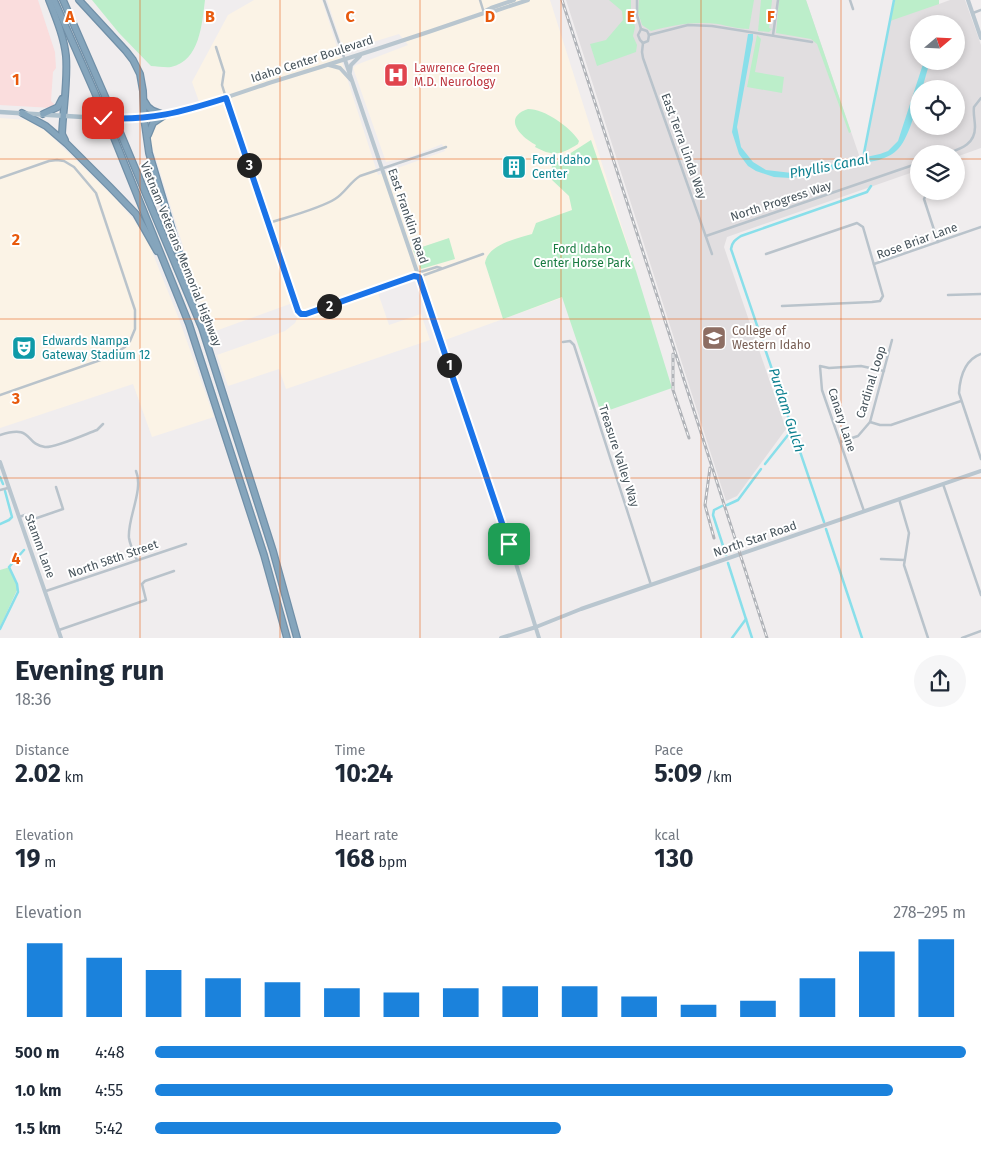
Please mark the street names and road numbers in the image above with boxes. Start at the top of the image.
street label: Idaho Center Boulevard [249,33,375,85]
street label: East Terra Linda Way [658,91,710,201]
street label: Vietnam Veterans Memorial Highway [137,160,225,348]
street label: East Franklin Road [385,166,431,266]
street label: North Progress Way [729,178,833,224]
street label: Rose Briar Lane [875,220,959,262]
street label: Cardinal Loop [853,344,889,420]
street label: Canary Lane [825,386,859,454]
street label: Treasure Valley Way [596,403,642,509]
street label: Stamm Lane [22,512,58,580]
street label: North Star Road [712,518,798,560]
street label: North 58th Street [66,537,160,581]

